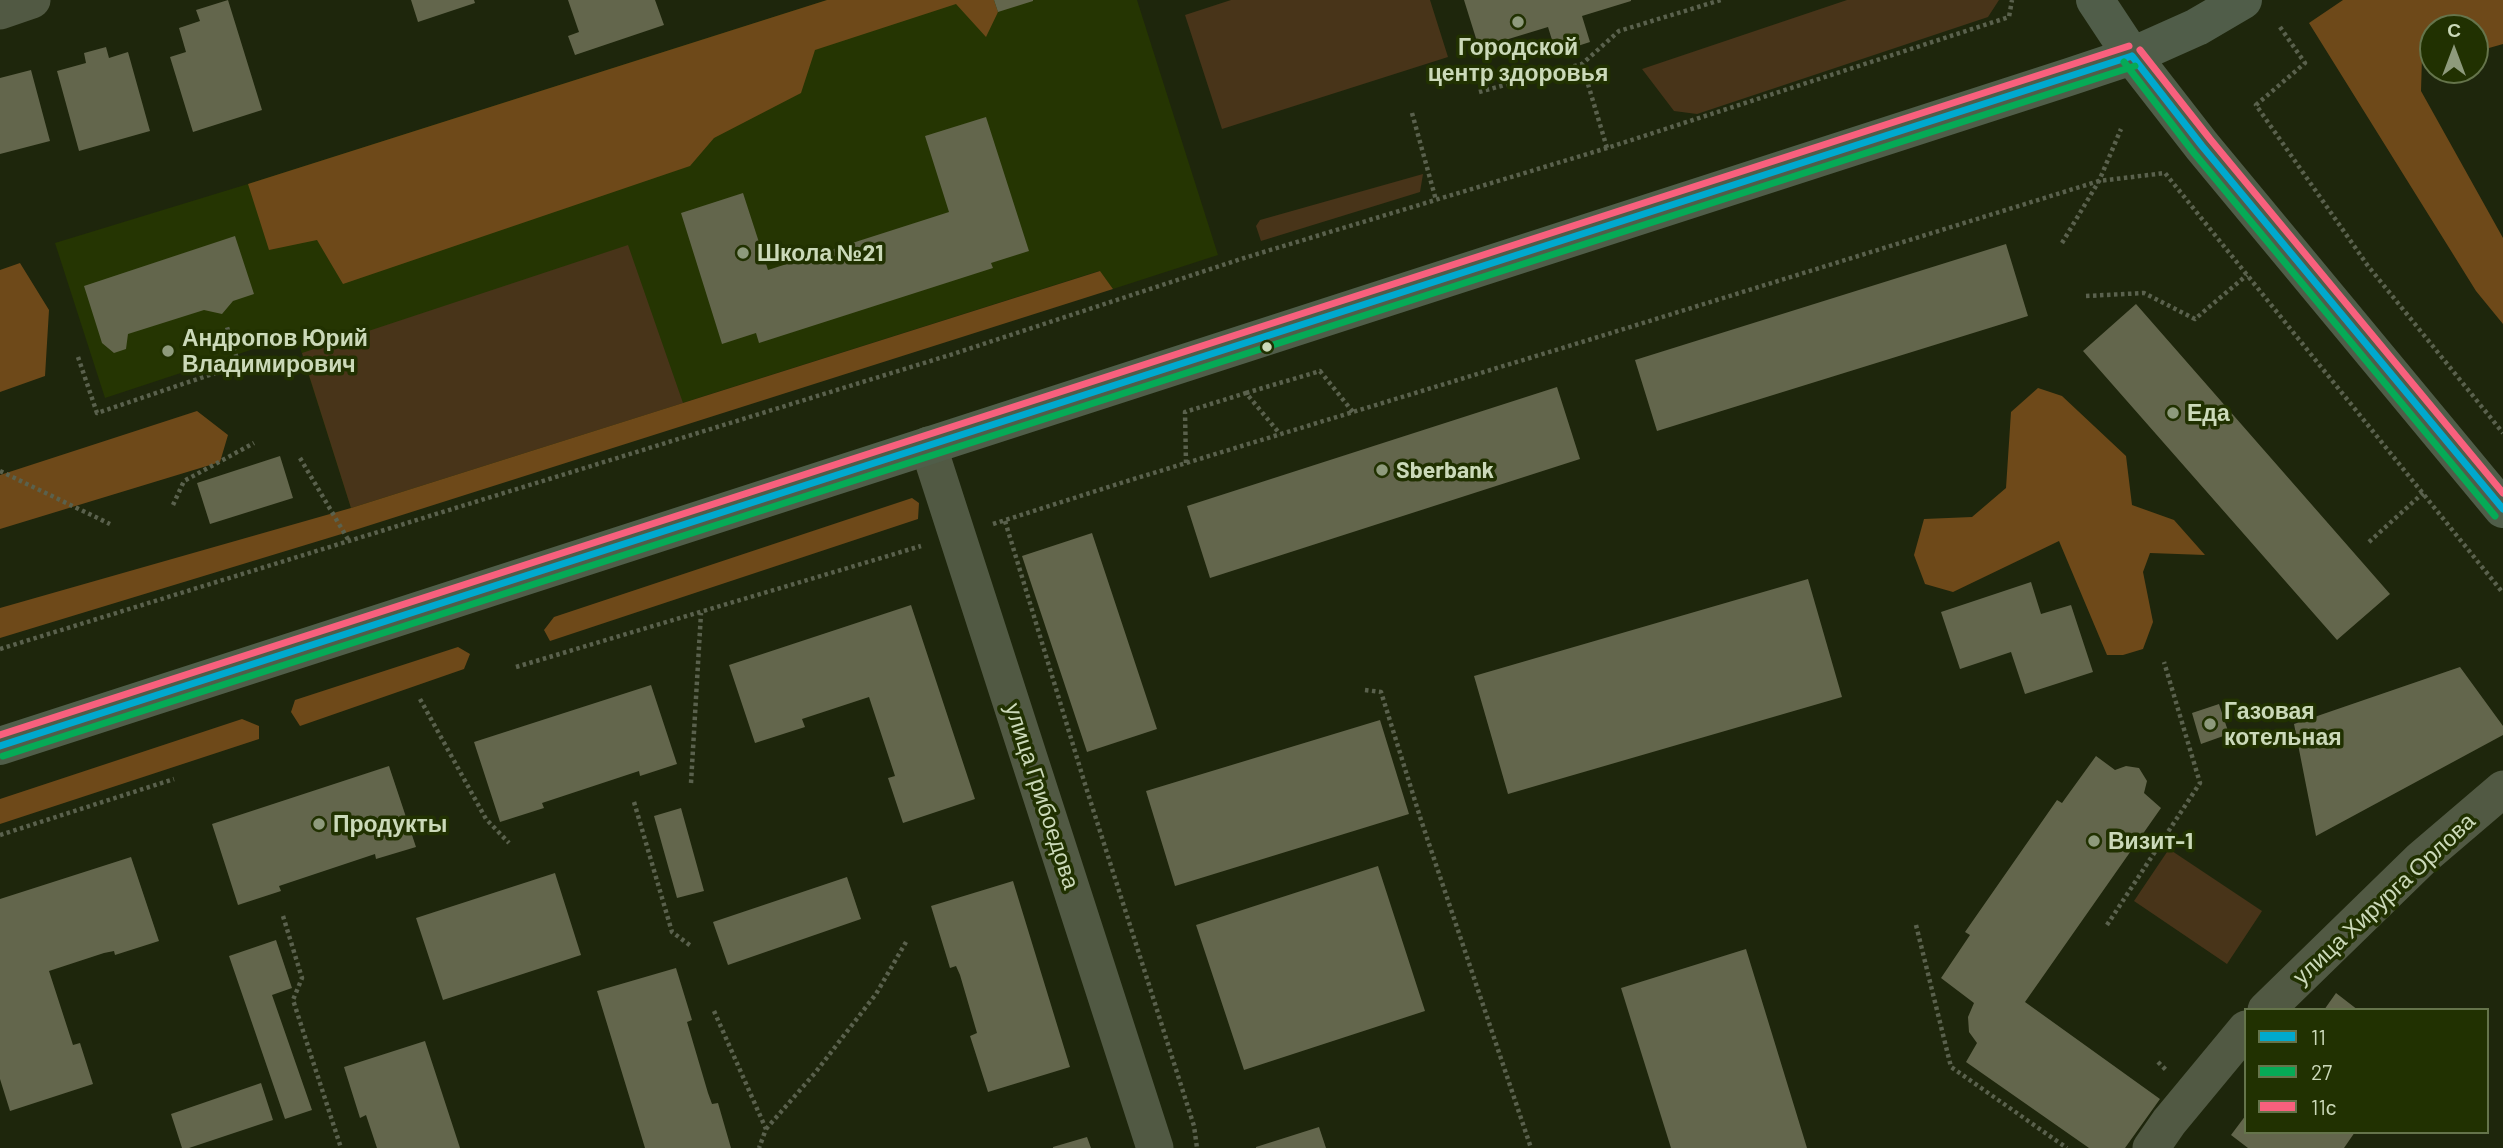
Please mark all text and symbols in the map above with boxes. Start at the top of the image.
marker: Городской центр здоровья [1510,14,1526,30]
north arrow [2419,14,2489,84]
text: С [2447,18,2461,41]
place label: Городской центр здоровья [1428,33,1608,87]
place label: Школа №21 [757,239,883,267]
marker: Школа №21 [735,245,751,261]
place label: Андропов Юрий Владимирович [182,324,368,378]
unlabelled marker [1260,340,1274,354]
marker: Андропов Юрий Владимирович [160,343,176,359]
place label: Еда [2187,399,2230,427]
marker: Еда [2165,405,2181,421]
place label: Sberbank [1396,456,1494,484]
marker: Sberbank [1374,462,1390,478]
place label: Газовая котельная [2224,697,2342,751]
street label: улица Грибоедова [999,700,1085,892]
marker: Газовая котельная [2202,716,2218,732]
street label: улица Хирурга Орлова [2287,807,2481,991]
place label: Продукты [333,810,447,838]
marker: Продукты [311,816,327,832]
place label: Визит-1 [2108,827,2193,855]
marker: Визит-1 [2086,833,2102,849]
legend [2244,1008,2489,1134]
text: 11 [2311,1024,2326,1049]
text: 27 [2311,1059,2332,1084]
text: 11с [2311,1094,2336,1119]

